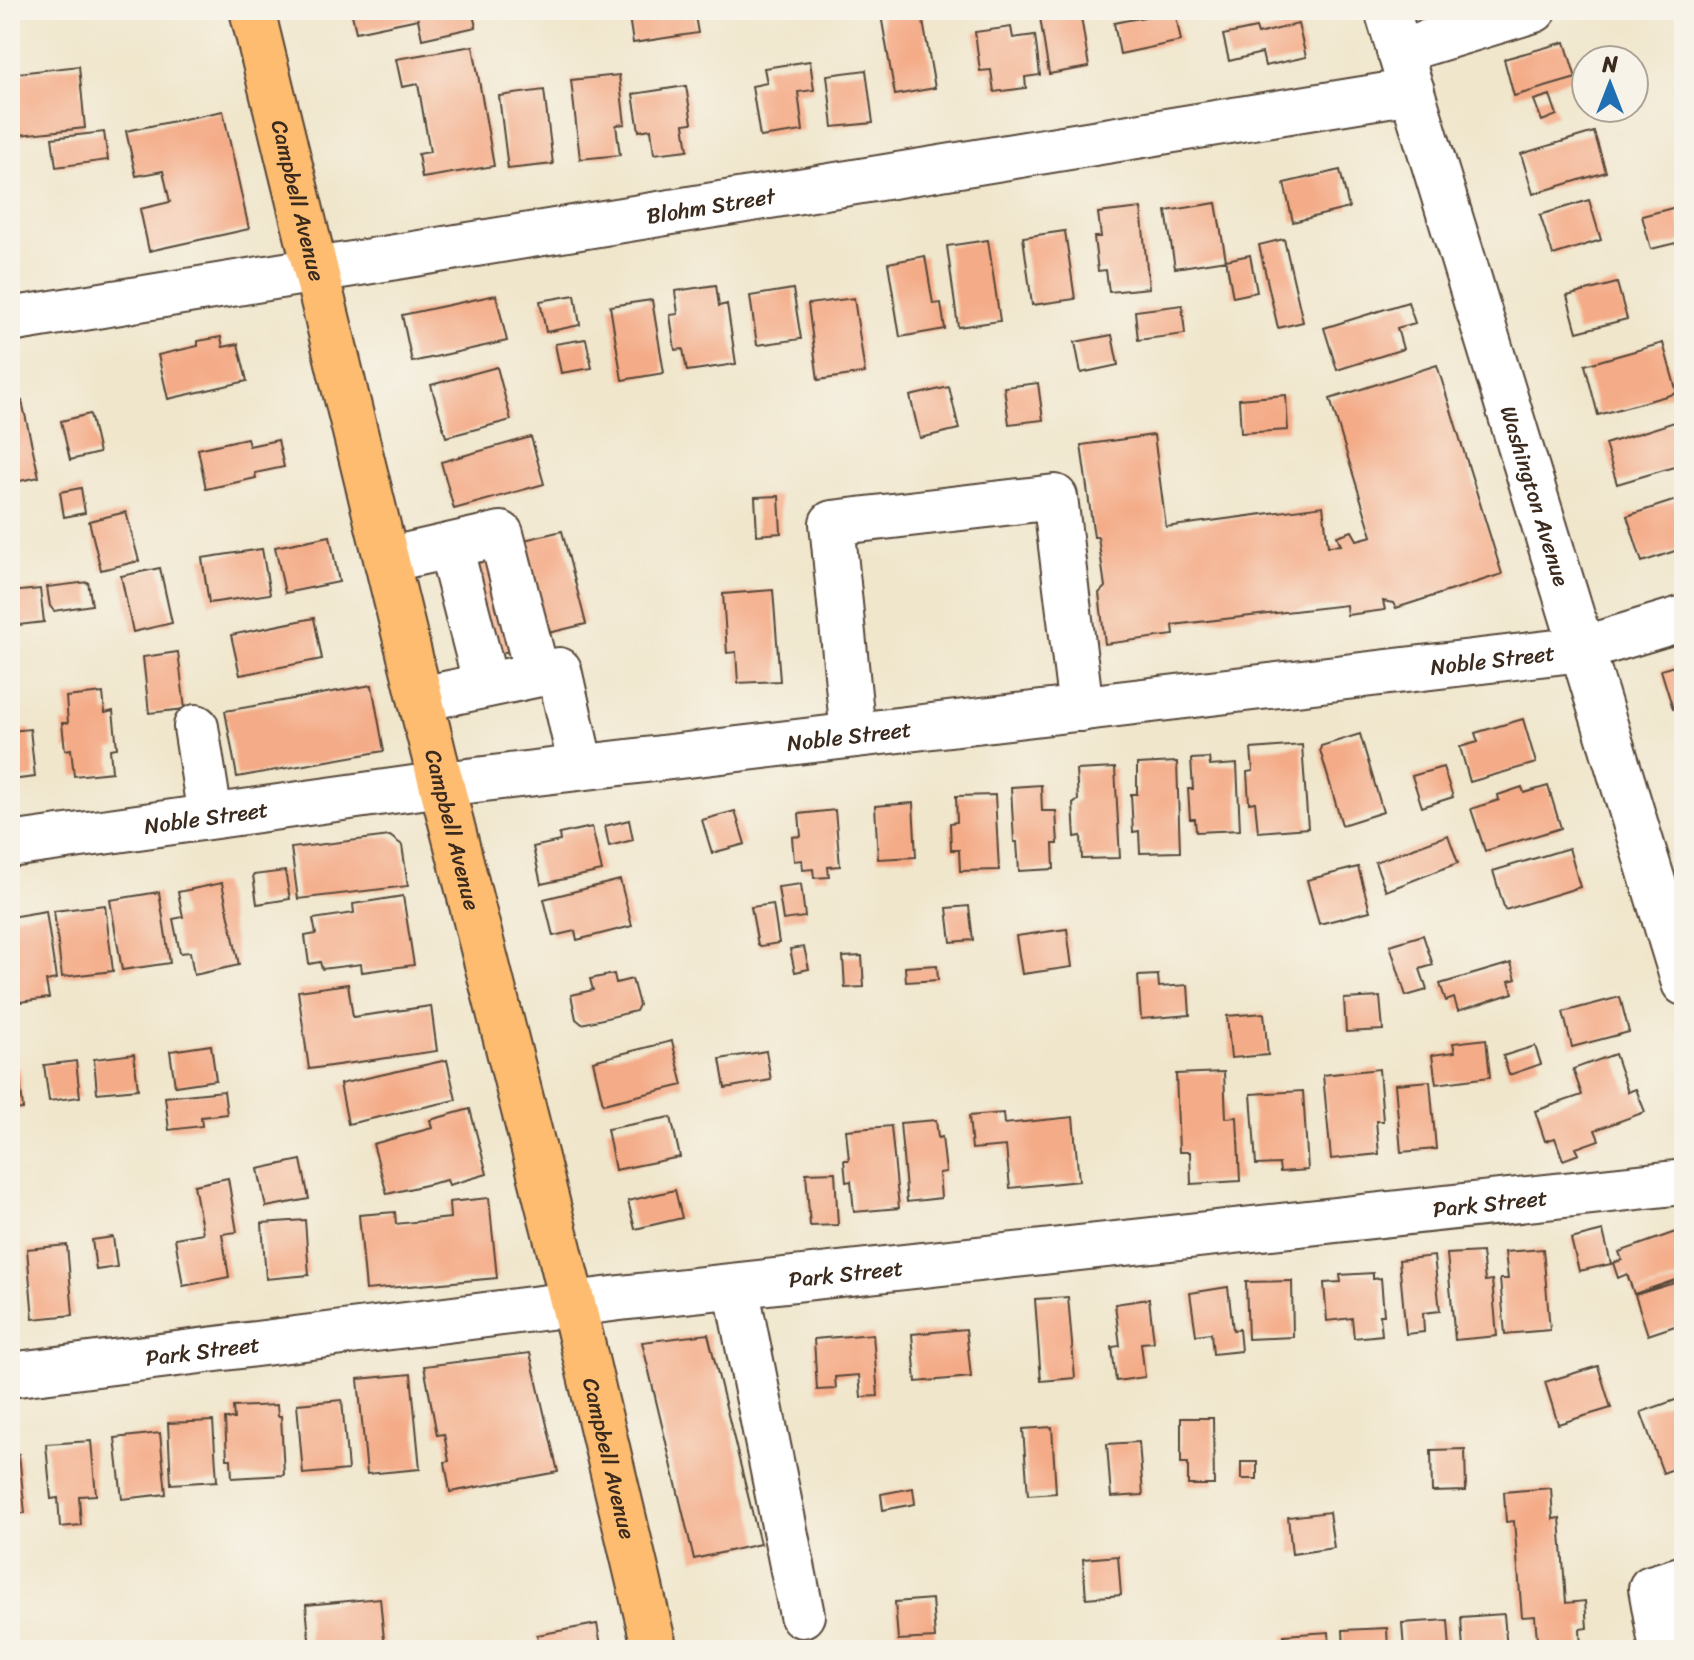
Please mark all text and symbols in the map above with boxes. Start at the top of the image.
north arrow [1570,44,1650,124]
text: N [1601,45,1618,84]
street label: Campbell Avenue [260,116,337,285]
street label: Blohm Street [644,176,779,236]
street label: Washington Avenue [1489,401,1581,592]
street label: Noble Street [1428,633,1557,687]
street label: Noble Street [785,710,914,763]
street label: Campbell Avenue [413,745,492,915]
street label: Noble Street [141,790,271,846]
street label: Park Street [1431,1178,1550,1229]
street label: Park Street [787,1248,905,1299]
street label: Park Street [143,1325,262,1378]
street label: Campbell Avenue [571,1374,647,1543]

